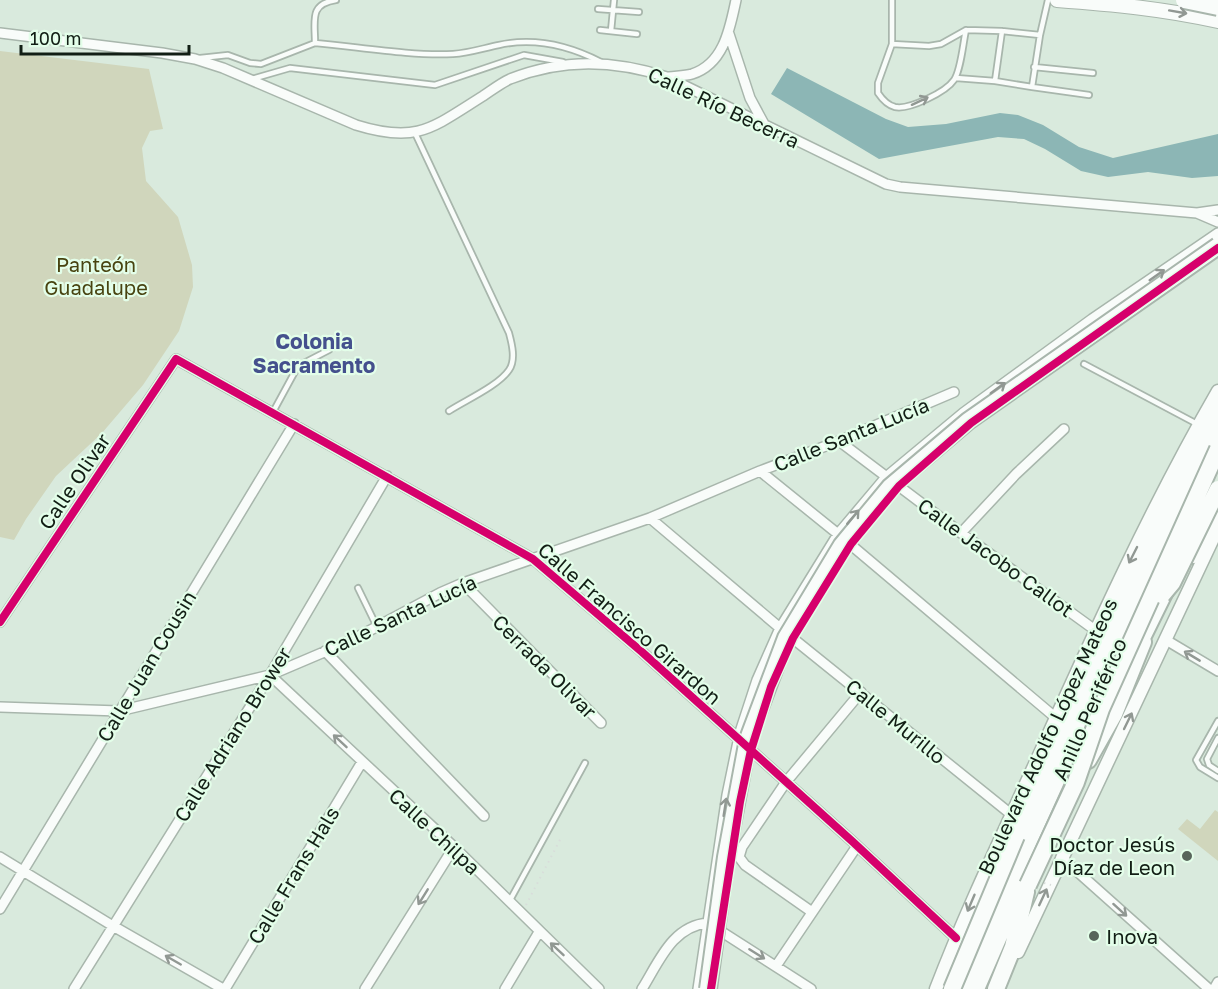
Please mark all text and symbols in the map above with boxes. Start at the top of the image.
one-way arrow [1168,7,1187,18]
scale bar [21,18,189,56]
text: 100 m [30,27,81,49]
street label: Calle Río Becerra [644,61,804,153]
one-way arrow [911,95,929,106]
park label: Panteón Guadalupe [44,252,148,299]
one-way arrow [1148,269,1164,281]
district label: Colonia Sacramento [253,328,375,378]
one-way arrow [989,381,1005,394]
street label: Calle Santa Lucía [770,392,932,476]
street label: Calle Olivar [33,428,115,533]
street label: Calle Jacobo Callot [914,493,1078,621]
one-way arrow [846,509,859,525]
street label: Calle Francisco Girardon [534,537,726,709]
one-way arrow [1126,545,1138,563]
street label: Calle Santa Lucía [320,569,480,661]
street label: Calle Juan Cousin [91,586,201,746]
street label: Boulevard Adolfo López Mateos [972,594,1122,878]
street label: Cerrada Olivar [488,609,602,723]
street label: Anillo Periférico [1047,634,1131,784]
street label: Calle Adriano Brower [168,642,296,826]
one-way arrow [1184,649,1201,661]
street label: Calle Murillo [841,674,951,768]
one-way arrow [1122,713,1134,731]
one-way arrow [333,734,348,748]
street label: Calle Chilpa [385,783,485,879]
one-way arrow [720,797,731,817]
street label: Calle Frans Hals [242,802,344,948]
place label: Doctor Jesús Díaz de Leon [1049,832,1175,879]
marker: Doctor Jesús Díaz de Leon [1180,849,1194,863]
one-way arrow [416,888,428,905]
one-way arrow [1037,888,1049,906]
one-way arrow [965,893,976,912]
one-way arrow [1113,903,1128,917]
place label: Inova [1106,924,1158,948]
marker: Inova [1087,929,1101,943]
one-way arrow [549,942,564,956]
one-way arrow [748,948,765,960]
one-way arrow [164,954,182,965]

